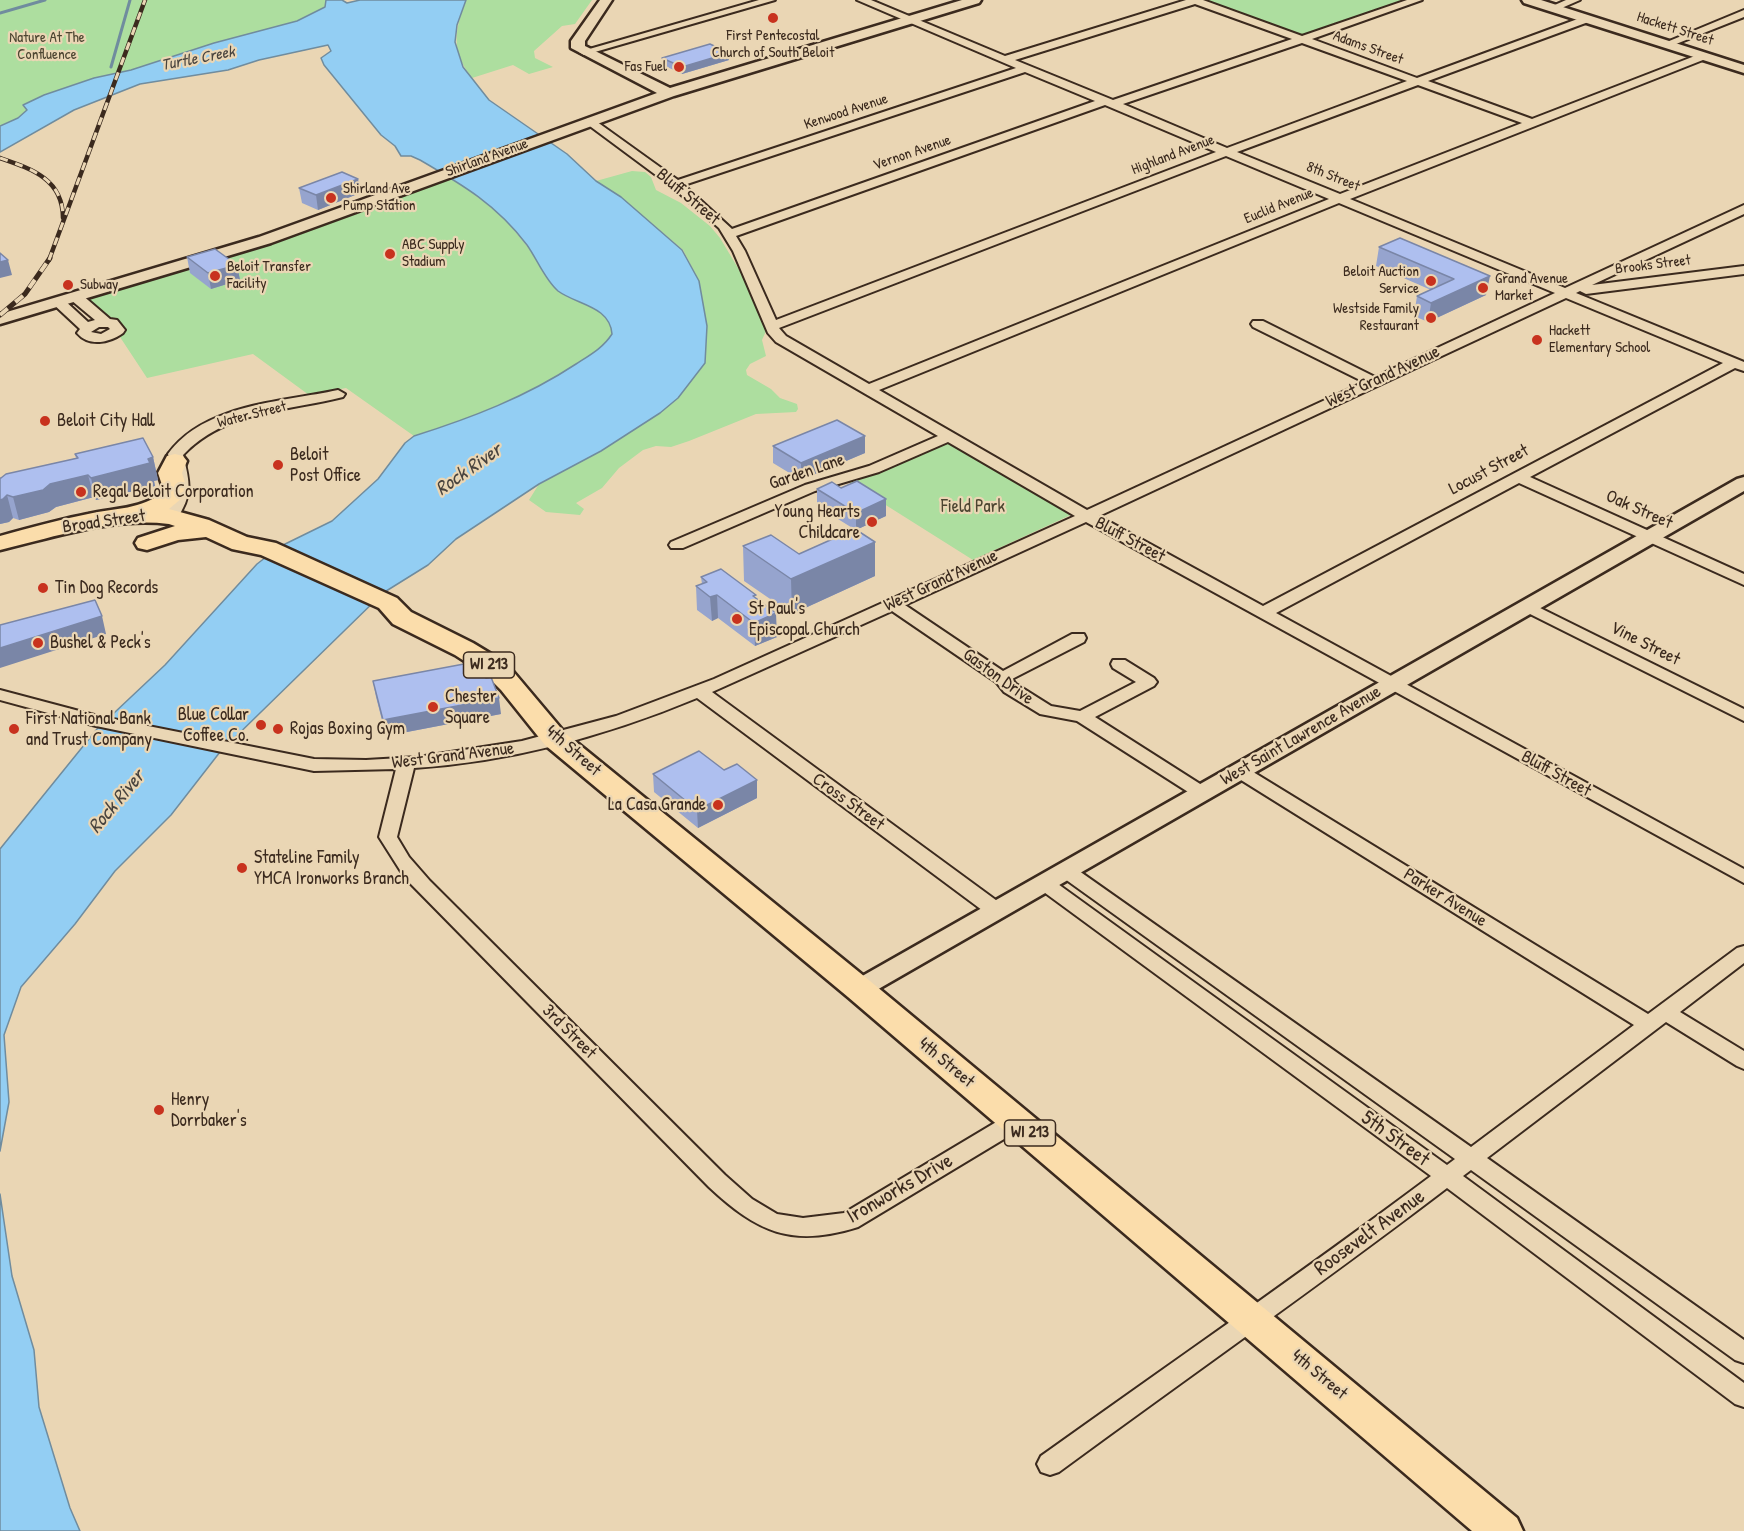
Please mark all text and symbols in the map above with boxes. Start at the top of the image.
street label: Hackett Street [1634,8,1716,50]
marker: First Pentecostal Church of South Beloit [766,11,780,25]
place label: First Pentecostal Church of South Beloit [712,27,834,62]
street label: Adams Street [1330,27,1406,69]
park label: Nature At The Confluence [9,29,85,64]
water label: Turtle Creek [160,43,236,75]
place label: Fas Fuel [625,58,667,76]
marker: Fas Fuel [672,60,686,74]
street label: Kenwood Avenue [802,90,890,134]
street label: Vernon Avenue [871,131,953,175]
street label: Highland Avenue [1129,131,1217,179]
street label: Shirland Avenue [443,135,531,181]
street label: 8th Street [1304,158,1362,196]
street label: Bluff Street [652,164,724,230]
place label: Shirland Ave Pump Station [343,180,416,215]
street label: Euclid Avenue [1242,184,1316,228]
marker: Shirland Ave Pump Station [324,191,338,205]
place label: ABC Supply Stadium [402,236,465,271]
marker: ABC Supply Stadium [383,247,397,261]
street label: Brooks Street [1614,251,1692,279]
place label: Beloit Transfer Facility [227,258,311,293]
place label: Beloit Auction Service [1343,263,1419,298]
marker: Beloit Transfer Facility [208,269,222,283]
place label: Grand Avenue Market [1495,270,1568,305]
marker: Beloit Auction Service [1424,274,1438,288]
place label: Subway [80,276,118,294]
marker: Subway [61,278,75,292]
marker: Grand Avenue Market [1476,281,1490,295]
place label: Westside Family Restaurant [1333,300,1419,335]
marker: Westside Family Restaurant [1424,311,1438,325]
place label: Hackett Elementary School [1549,322,1650,357]
marker: Hackett Elementary School [1530,333,1544,347]
street label: West Grand Avenue [1323,341,1443,413]
street label: Water Street [216,398,288,432]
place label: Beloit City Hall [57,410,155,432]
marker: Beloit City Hall [38,414,52,428]
water label: Rock River [431,439,507,501]
street label: Locust Street [1445,440,1533,500]
place label: Beloit Post Office [290,444,361,486]
street label: Garden Lane [767,449,847,495]
marker: Beloit Post Office [271,458,285,472]
place label: Regal Beloit Corporation [93,481,254,503]
marker: Regal Beloit Corporation [74,485,88,499]
street label: Oak Street [1602,486,1676,534]
park label: Field Park [941,496,1005,518]
place label: Young Hearts Childcare [775,501,860,544]
street label: Broad Street [61,505,147,539]
street label: Bluff Street [1091,512,1169,568]
marker: Young Hearts Childcare [865,515,879,529]
street label: West Grand Avenue [881,545,1001,617]
place label: Tin Dog Records [55,577,158,599]
marker: Tin Dog Records [36,581,50,595]
place label: St Paul's Episcopal Church [749,598,860,640]
marker: St Paul's Episcopal Church [730,612,744,626]
street label: Vine Street [1606,617,1684,671]
place label: Bushel & Peck's [50,632,151,654]
marker: Bushel & Peck's [31,636,45,650]
street label: Gaston Drive [958,644,1038,710]
road number: WI 213 [464,652,514,678]
street label: West Saint Lawrence Avenue [1217,681,1385,791]
place label: Chester Square [445,686,497,728]
marker: Chester Square [426,700,440,714]
place label: Blue Collar Coffee Co. [178,704,249,746]
place label: First National Bank and Trust Company [26,708,152,750]
marker: Blue Collar Coffee Co. [254,718,268,732]
place label: Rojas Boxing Gym [290,718,405,740]
street label: 4th Street [541,721,605,781]
marker: First National Bank and Trust Company [7,722,21,736]
marker: Rojas Boxing Gym [271,722,285,736]
street label: West Grand Avenue [391,738,515,774]
street label: Bluff Street [1517,746,1595,802]
water label: Rock River [84,766,150,838]
street label: Cross Street [808,769,888,835]
place label: La Casa Grande [608,794,706,816]
marker: La Casa Grande [711,798,725,812]
place label: Stateline Family YMCA Ironworks Branch [254,847,409,890]
marker: Stateline Family YMCA Ironworks Branch [235,861,249,875]
street label: Parker Avenue [1399,864,1491,932]
street label: 3rd Street [537,1000,601,1064]
street label: 4th Street [914,1033,978,1093]
place label: Henry Dorrbaker's [171,1089,247,1132]
marker: Henry Dorrbaker's [152,1103,166,1117]
street label: 5th Street [1356,1106,1434,1172]
road number: WI 213 [1004,1120,1056,1146]
street label: Ironworks Drive [842,1148,958,1230]
street label: Roosevelt Avenue [1310,1184,1430,1282]
street label: 4th Street [1287,1345,1351,1405]

